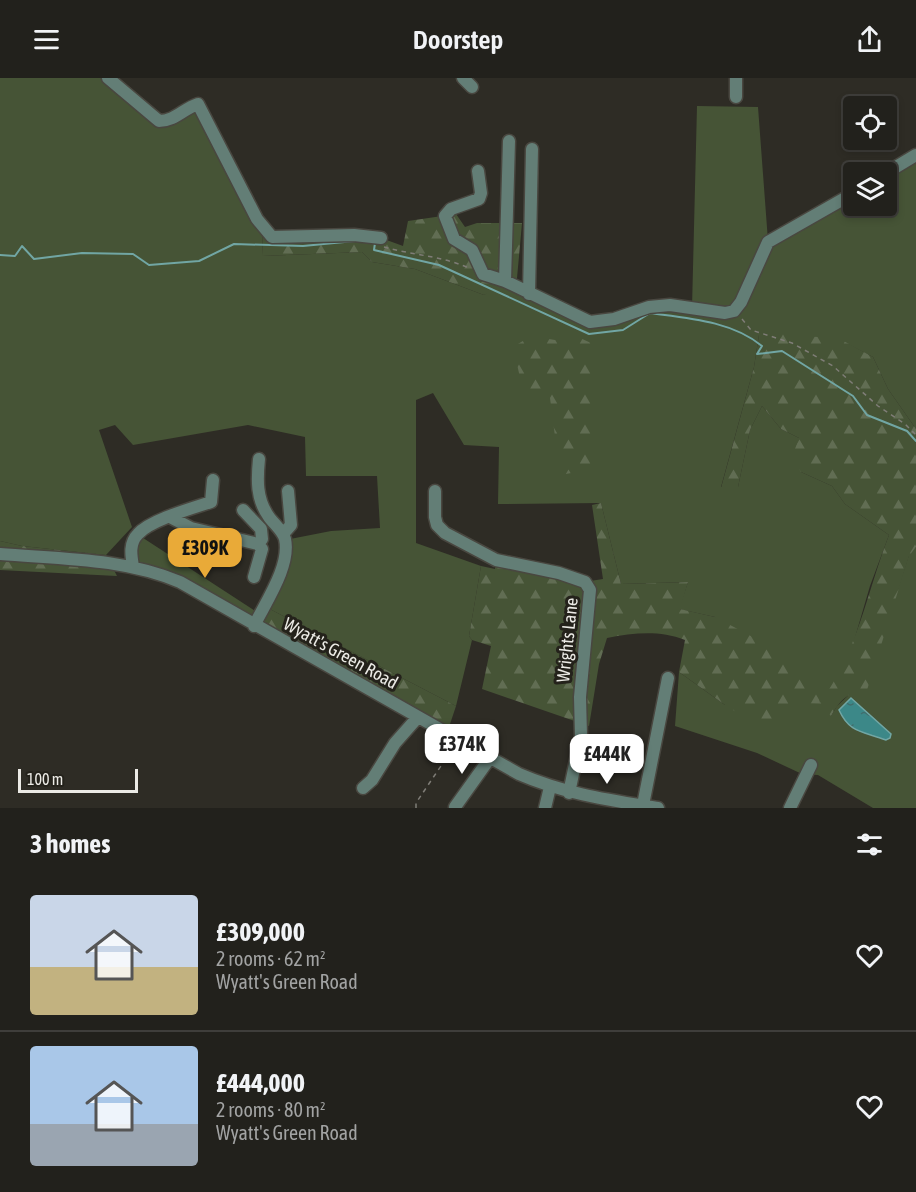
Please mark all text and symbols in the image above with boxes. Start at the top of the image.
icon: menu [30,23,63,56]
icon: share [853,23,886,56]
text: Doorstep [413,24,503,55]
map controls [843,96,897,216]
button: locate [843,96,897,150]
button: layers [843,162,897,216]
pin: £309K [163,528,247,579]
text: £309K [182,536,228,559]
street label: Wrights Lane [552,597,582,683]
street label: Wyatt's Green Road [280,613,402,693]
pin: £374K [420,724,504,775]
text: £374K [439,732,485,755]
pin: £444K [565,734,649,785]
text: £444K [584,742,630,765]
scale bar [18,766,138,794]
text: 100 m [27,770,63,788]
icon: filters [853,828,886,861]
text: 3 homes [30,829,110,859]
text: £309,000 [216,917,305,947]
icon: home [78,919,150,991]
icon: heart [853,939,886,972]
text: 2 rooms · 62 m² [216,947,326,970]
text: Wyatt's Green Road [216,970,358,993]
text: £444,000 [216,1068,305,1098]
icon: home [78,1070,150,1142]
icon: heart [853,1090,886,1123]
text: 2 rooms · 80 m² [216,1098,326,1121]
text: Wyatt's Green Road [216,1121,358,1144]

